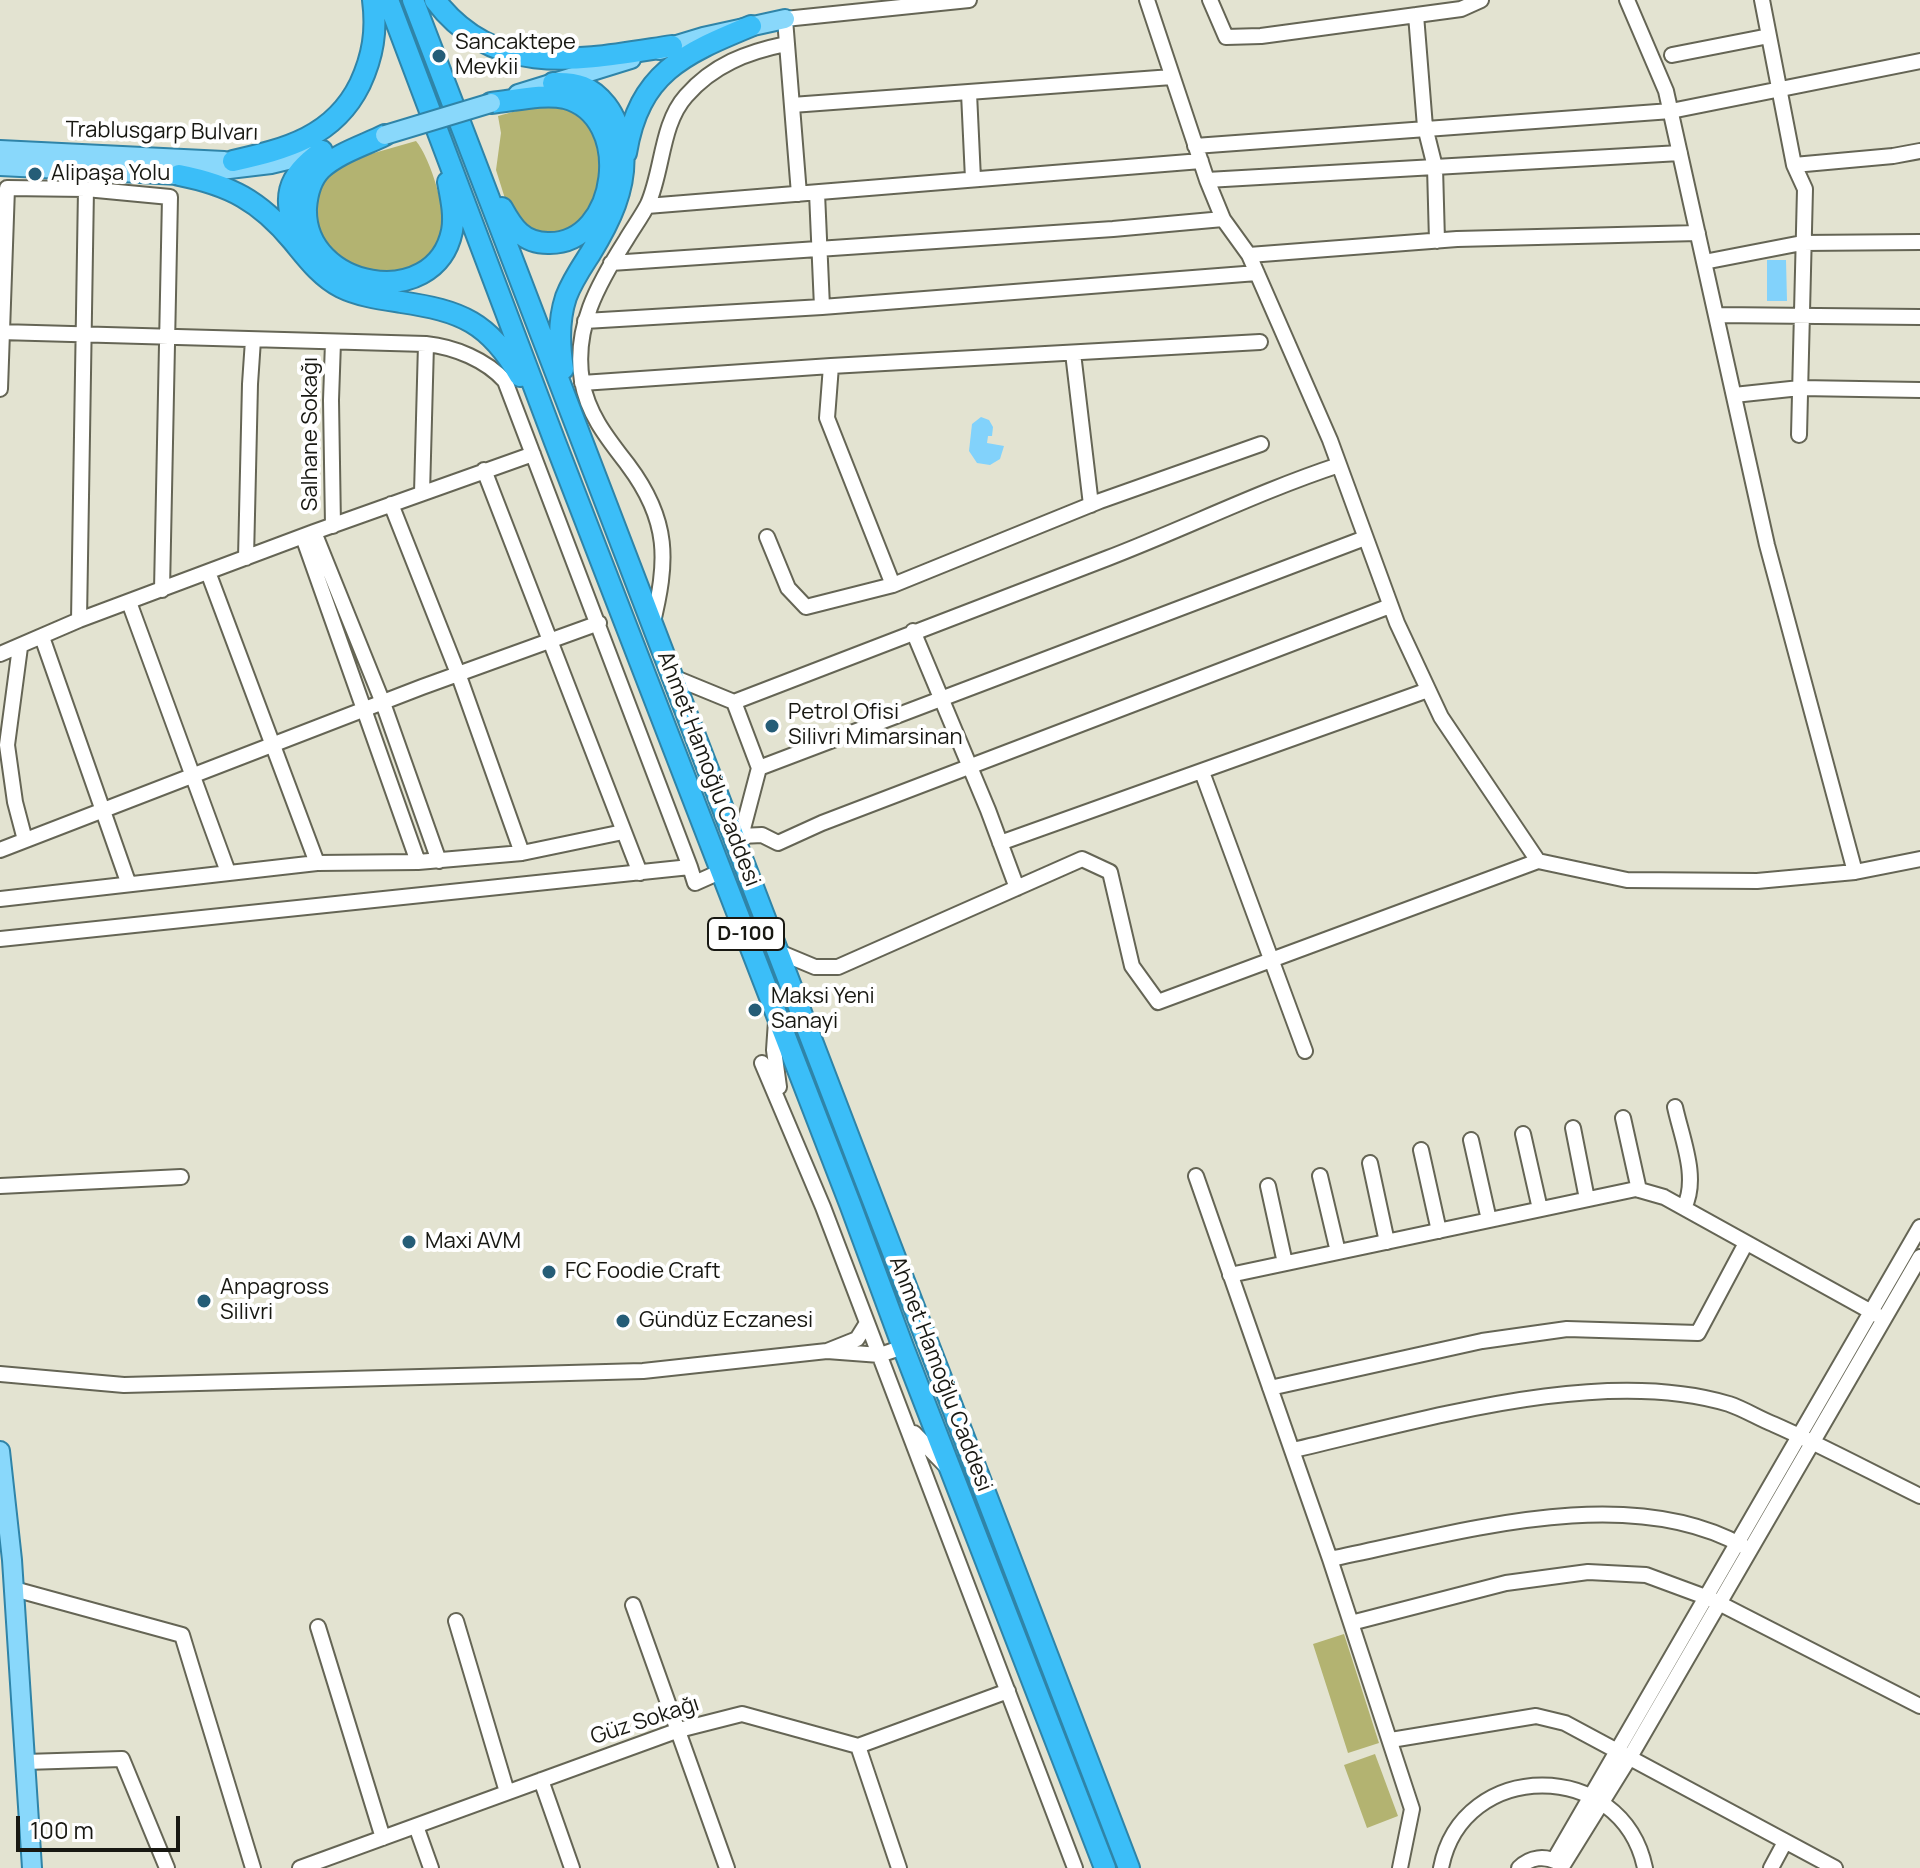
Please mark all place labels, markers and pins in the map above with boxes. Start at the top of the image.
place label: Sancaktepe Mevkii [455,30,576,82]
marker: Sancaktepe Mevkii [430,47,448,65]
place label: Alipaşa Yolu [51,161,170,187]
marker: Alipaşa Yolu [26,165,44,183]
place label: Petrol Ofisi Silivri Mimarsinan [788,700,963,752]
marker: Petrol Ofisi Silivri Mimarsinan [763,717,781,735]
place label: Maksi Yeni Sanayi [771,984,875,1036]
marker: Maksi Yeni Sanayi [746,1001,764,1019]
place label: Maxi AVM [425,1229,521,1255]
marker: Maxi AVM [400,1233,418,1251]
place label: FC Foodie Craft [565,1259,720,1285]
marker: FC Foodie Craft [540,1263,558,1281]
place label: Anpagross Silivri [220,1275,329,1326]
marker: Anpagross Silivri [195,1292,213,1310]
place label: Gündüz Eczanesi [639,1308,813,1334]
marker: Gündüz Eczanesi [614,1312,632,1330]

